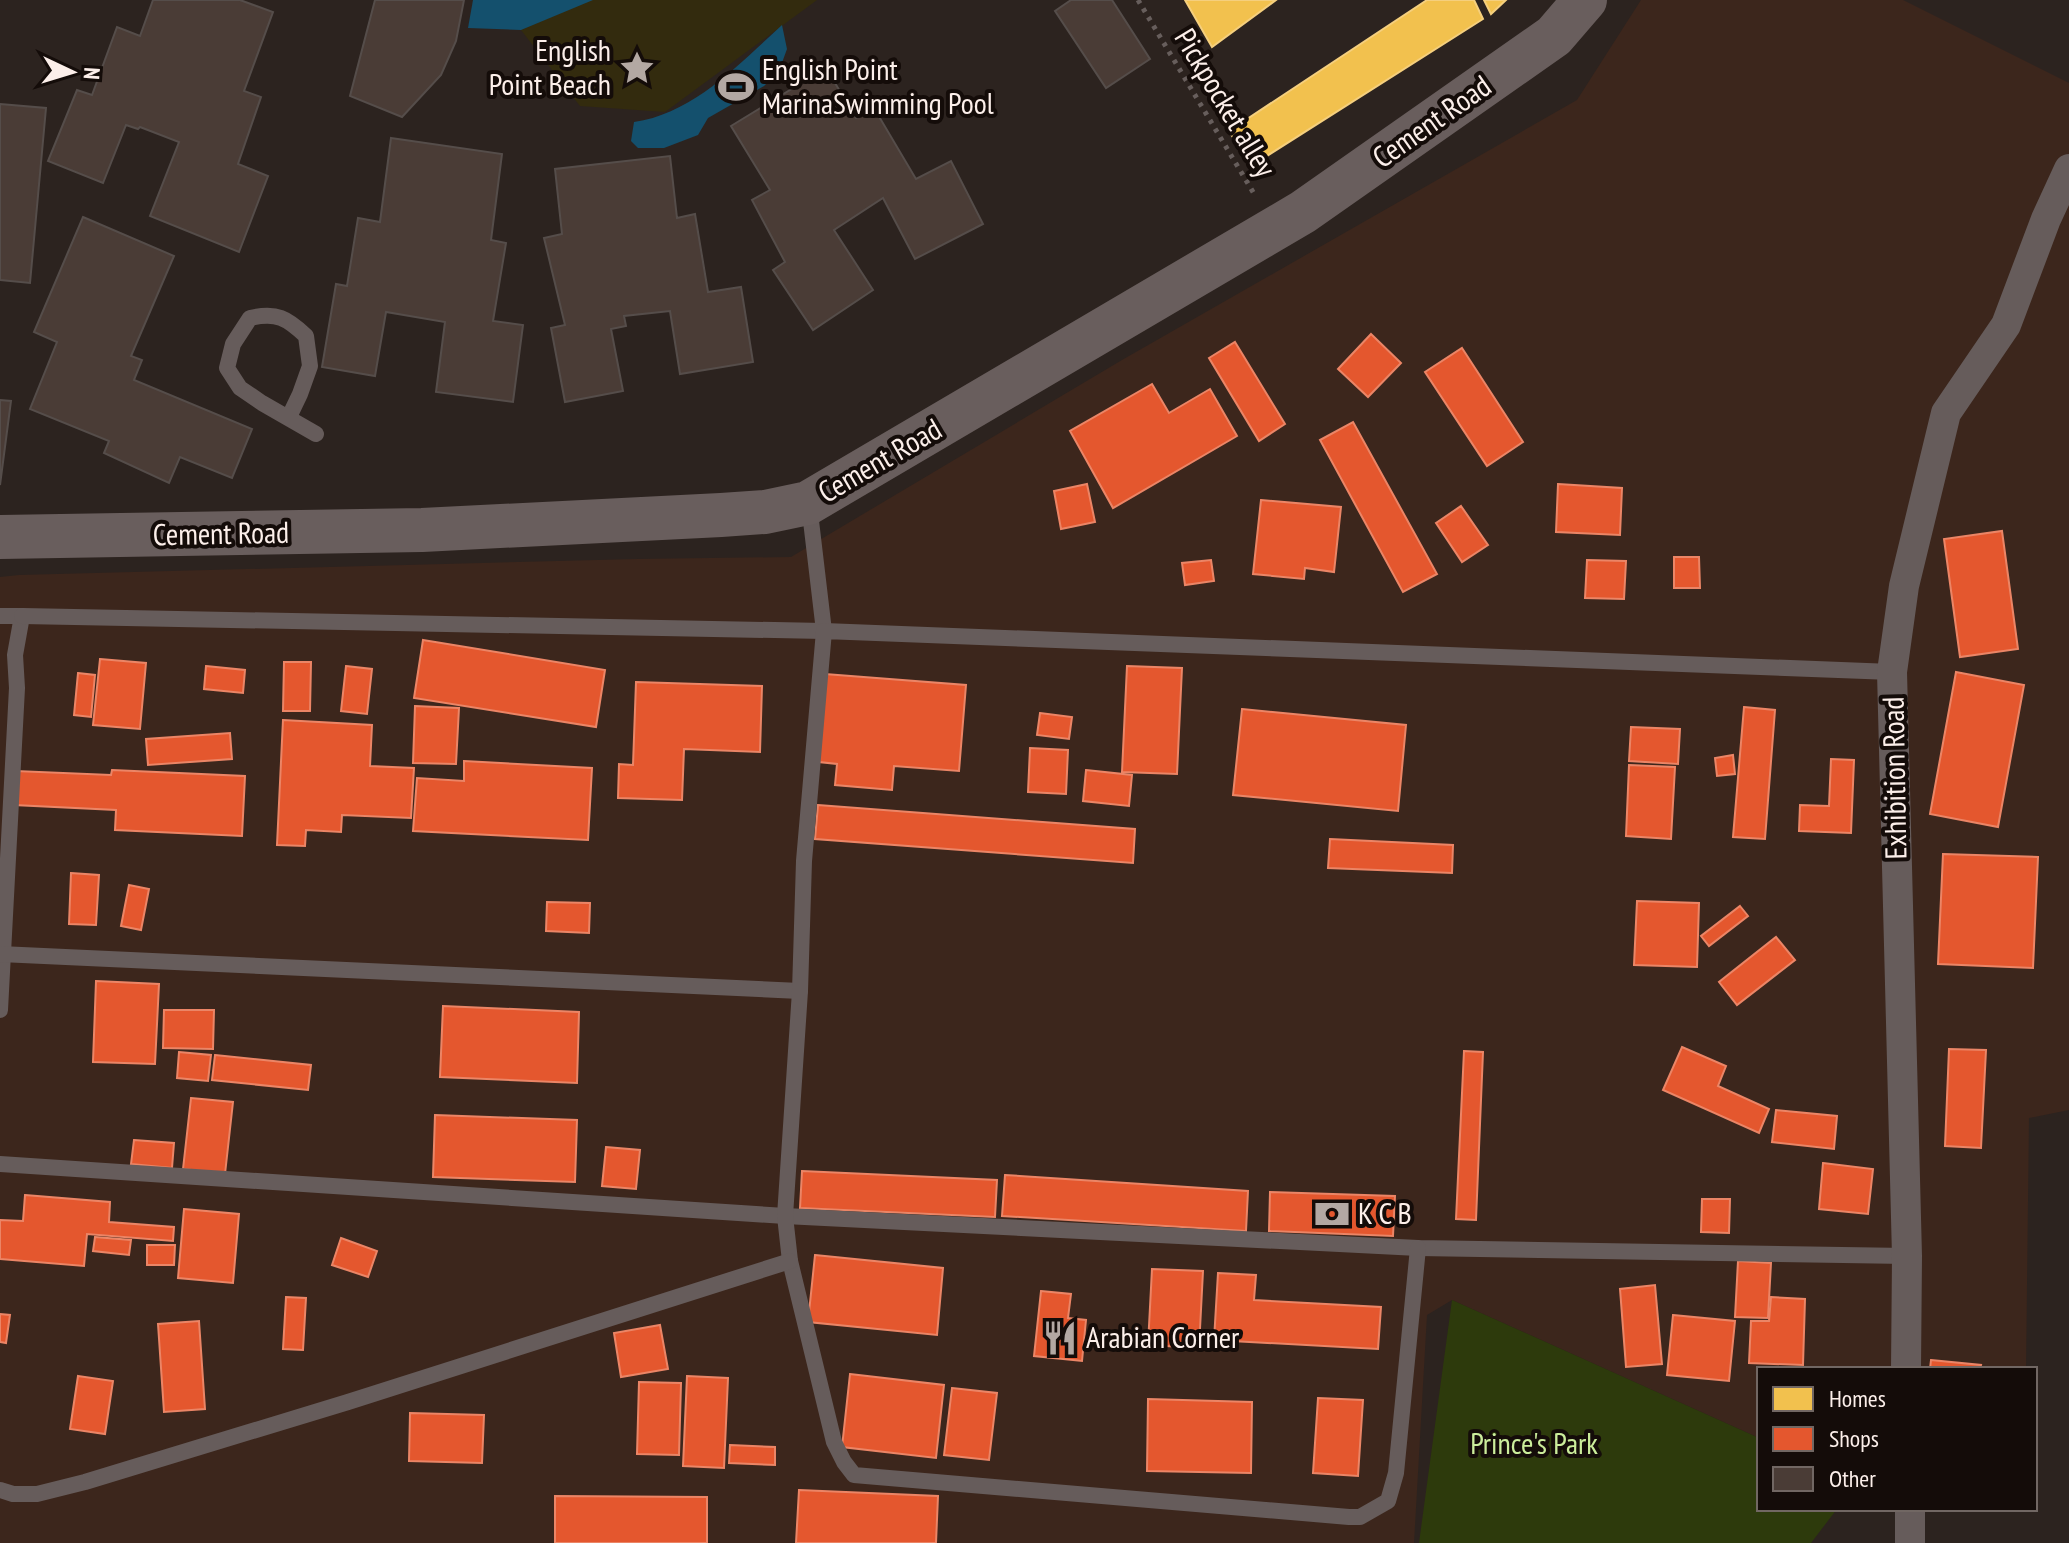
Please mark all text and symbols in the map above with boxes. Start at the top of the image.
street label: Pickpocket alley [1167,21,1286,184]
place label: English Point Beach [489,30,611,103]
north arrow [32,32,112,112]
place icon: English Point Beach [618,49,656,87]
place label: English Point MarinaSwimming Pool [762,49,994,122]
text: N [78,66,106,80]
street label: Cement Road [1364,66,1498,176]
sports icon: English Point MarinaSwimming Pool [717,68,755,106]
street label: Cement Road [811,409,948,511]
street label: Cement Road [153,512,289,553]
street label: Exhibition Road [1873,696,1914,860]
place label: K C B [1358,1193,1412,1232]
bank icon: K C B [1313,1195,1351,1233]
place label: Arabian Corner [1086,1317,1240,1356]
restaurant icon: Arabian Corner [1041,1319,1079,1357]
legend [1757,1367,2037,1511]
text: Homes [1829,1383,1886,1414]
park label: Prince's Park [1470,1423,1598,1462]
text: Shops [1829,1423,1879,1454]
text: Other [1829,1463,1876,1494]

